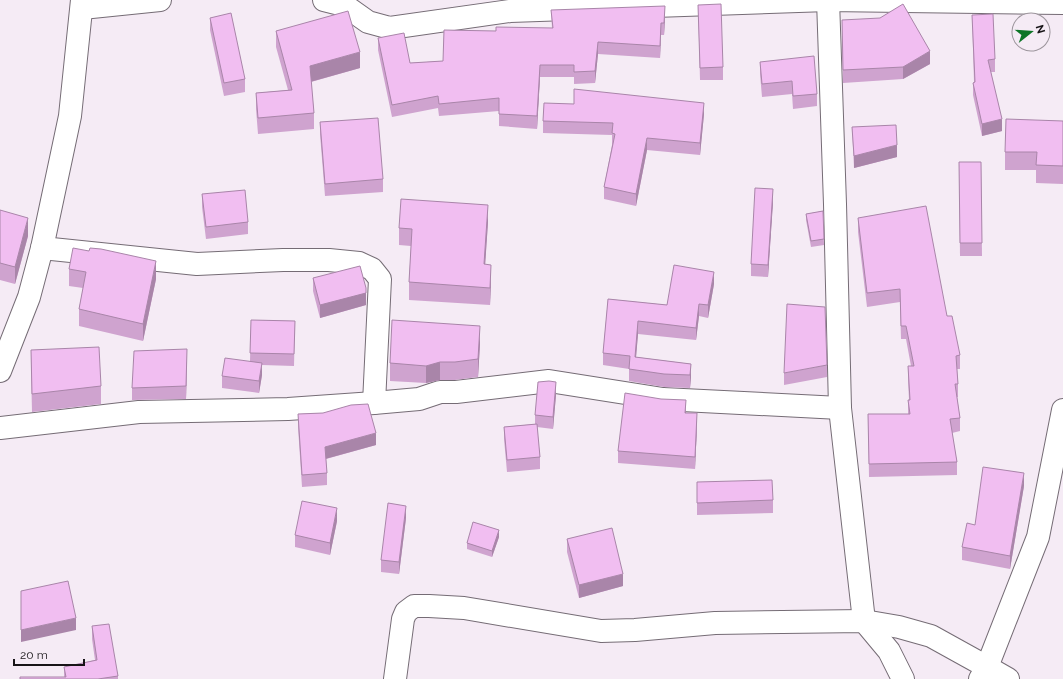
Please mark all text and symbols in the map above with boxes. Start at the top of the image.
north arrow [1011,12,1051,52]
text: N [1033,23,1048,35]
scale bar [14,641,84,667]
text: 20 m [20,648,48,662]

